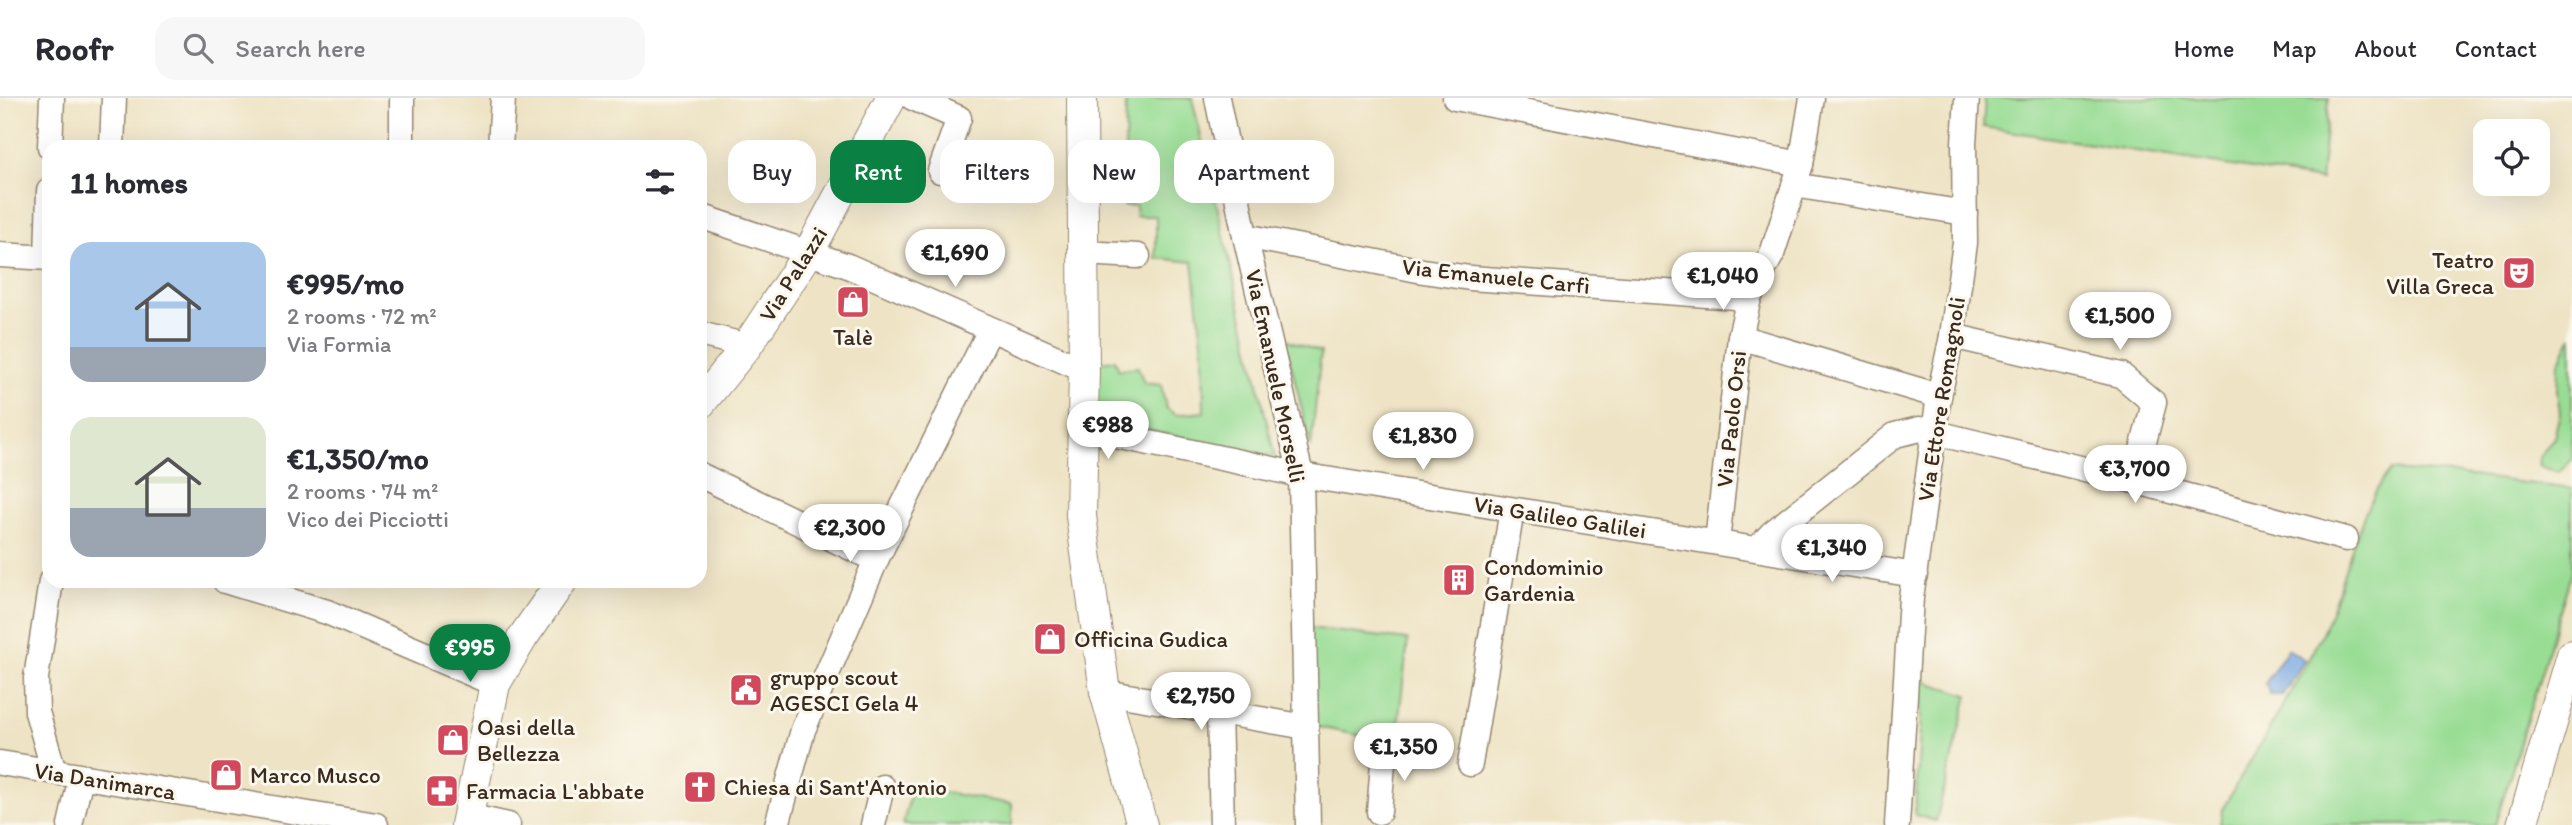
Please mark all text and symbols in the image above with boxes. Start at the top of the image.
search box [155,17,645,80]
text: Roofr [35,29,113,68]
icon: search [179,29,217,67]
text: Search here [235,32,366,64]
text: Home [2174,34,2234,63]
text: Map [2272,34,2316,63]
text: About [2354,34,2417,63]
text: Contact [2455,34,2537,63]
map controls [2473,119,2550,196]
button: locate [2473,119,2550,196]
chip: Buy [728,140,816,203]
chip: Rent [830,140,926,203]
chip: Filters [940,140,1054,203]
chip: New [1068,140,1160,203]
chip: Apartment [1174,140,1334,203]
icon: filters [641,163,679,201]
text: 11 homes [70,164,188,201]
street label: Via Palazzi [753,221,833,327]
pin: €1,690 [898,230,1012,289]
text: €1,690 [921,238,989,266]
place label: Teatro Villa Greca [2386,246,2494,300]
street label: Via Emanuele Carfì [1401,252,1591,300]
pin: €1,040 [1666,252,1780,312]
theatre icon: Teatro Villa Greca [2500,254,2538,292]
text: €1,040 [1687,261,1759,289]
text: €995/mo [287,265,404,302]
street label: Via Emanuele Morselli [1240,267,1312,485]
icon: home [126,270,210,354]
shop icon: Talè [834,283,872,321]
pin: €1,500 [2063,292,2177,352]
street label: Via Ettore Romagnoli [1911,295,1971,503]
text: €1,500 [2085,301,2155,329]
text: 2 rooms · 72 m² [287,302,437,330]
place label: Talè [833,323,873,351]
text: Via Formia [287,330,391,358]
street label: Via Paolo Orsi [1710,349,1752,489]
pin: €988 [1067,402,1149,461]
text: €988 [1083,410,1133,438]
pin: €1,830 [1366,412,1480,472]
text: €1,830 [1389,421,1457,449]
text: €1,350/mo [287,440,429,477]
icon: home [126,445,210,529]
pin: €3,700 [2078,446,2192,505]
text: €3,700 [2100,454,2170,482]
text: 2 rooms · 74 m² [287,477,439,505]
street label: Via Galileo Galilei [1472,490,1648,544]
pin: €2,300 [793,504,907,564]
text: Vico dei Picciotti [287,505,449,533]
text: €2,300 [814,513,886,541]
pin: €1,340 [1775,524,1889,584]
text: €1,340 [1797,533,1867,561]
place label: Condominio Gardenia [1484,553,1603,607]
building icon: Condominio Gardenia [1440,561,1478,599]
shop icon: Officina Gudica [1031,620,1069,658]
pin: €995 [429,624,511,684]
place label: Officina Gudica [1074,625,1228,653]
text: €995 [445,633,495,661]
place label: gruppo scout AGESCI Gela 4 [770,663,919,717]
public building icon: gruppo scout AGESCI Gela 4 [727,671,765,709]
pin: €2,750 [1144,672,1258,732]
text: €2,750 [1167,681,1235,709]
place label: Oasi della Bellezza [477,713,575,767]
shop icon: Oasi della Bellezza [434,721,472,759]
pin: €1,350 [1347,724,1461,783]
text: €1,350 [1370,732,1438,760]
street label: Via Danimarca [32,756,178,806]
shop icon: Marco Musco [207,756,245,794]
place label: Marco Musco [250,761,381,789]
church icon: Chiesa di Sant'Antonio [681,768,719,806]
pharmacy icon: Farmacia L'abbate [423,772,461,810]
place label: Chiesa di Sant'Antonio [724,773,947,801]
place label: Farmacia L'abbate [466,777,644,805]

